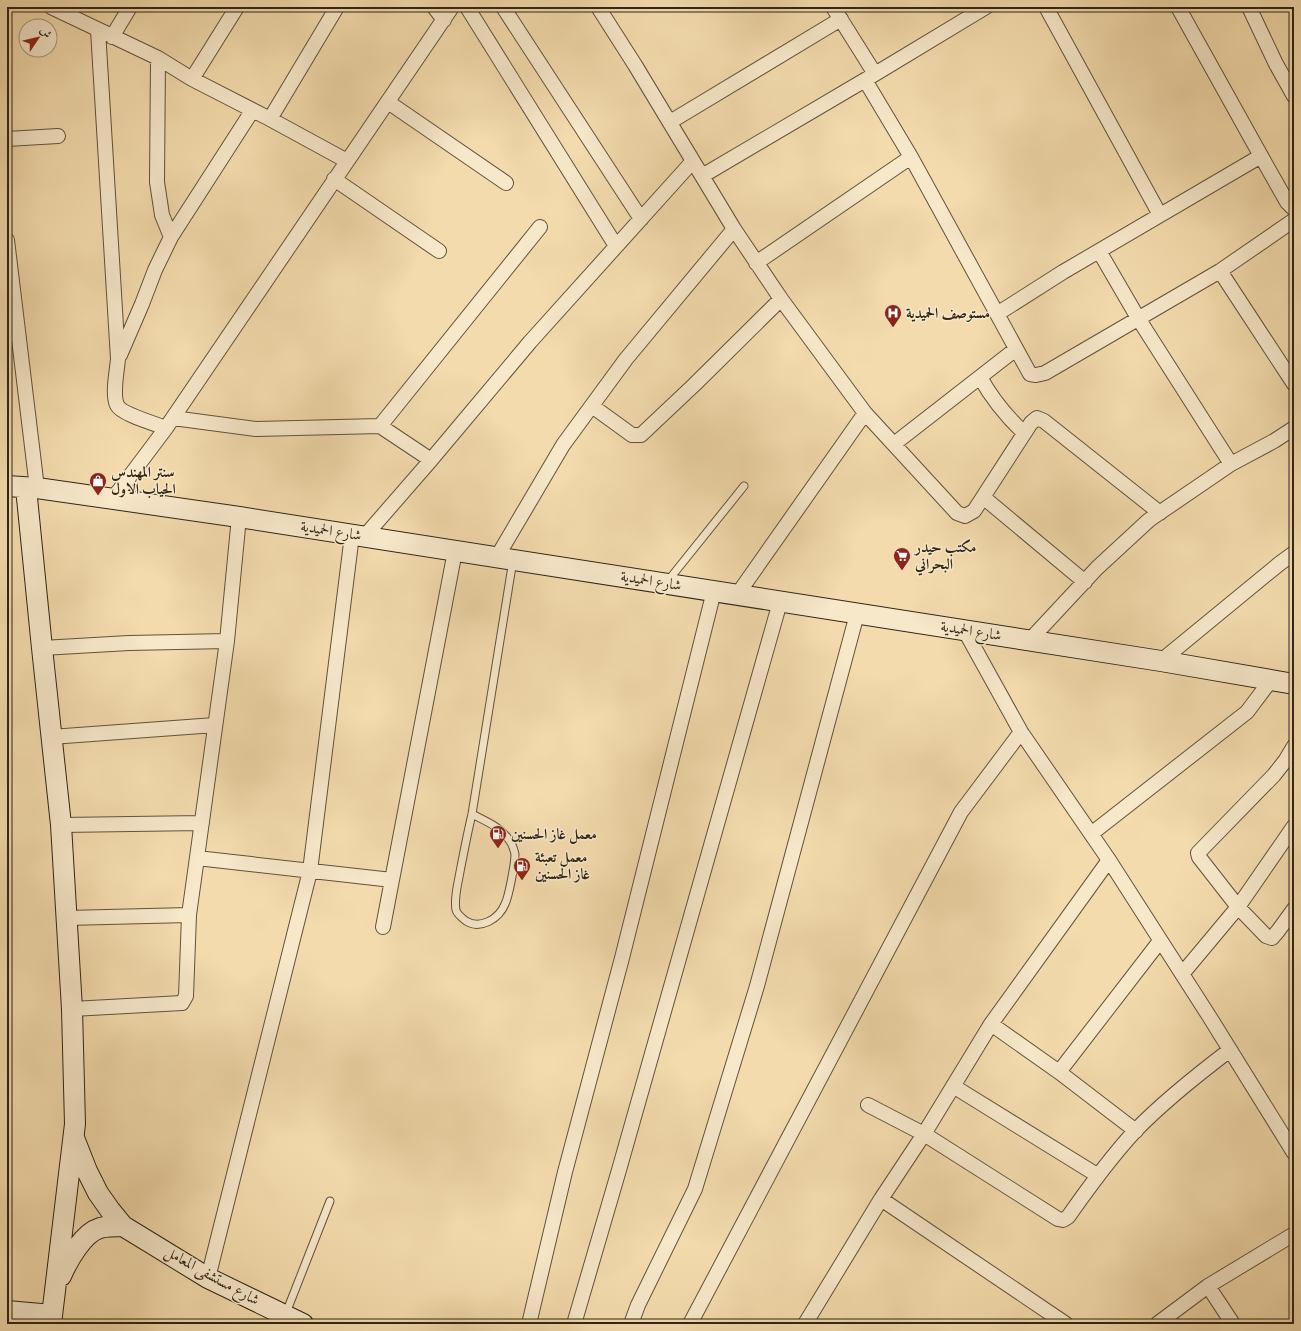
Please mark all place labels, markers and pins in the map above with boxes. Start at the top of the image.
hospital icon: مستوصف الحميدية [883,303,903,328]
place label: مستوصف الحميدية [906,304,990,323]
place label: سنتر المهندس الحياب الاول [111,463,176,499]
shop icon: سنتر المهندس الحياب الاول [88,471,108,496]
place label: مكتب حيدر البحراني [913,538,976,576]
supermarket icon: مكتب حيدر البحراني [892,546,912,571]
fuel station icon: معمل غاز الحسنين [488,824,508,849]
place label: معمل غاز الحسنين [511,825,597,845]
place label: معمل تعبئة غاز الحسنين [535,848,590,884]
fuel station icon: معمل تعبئة غاز الحسنين [512,856,532,881]

